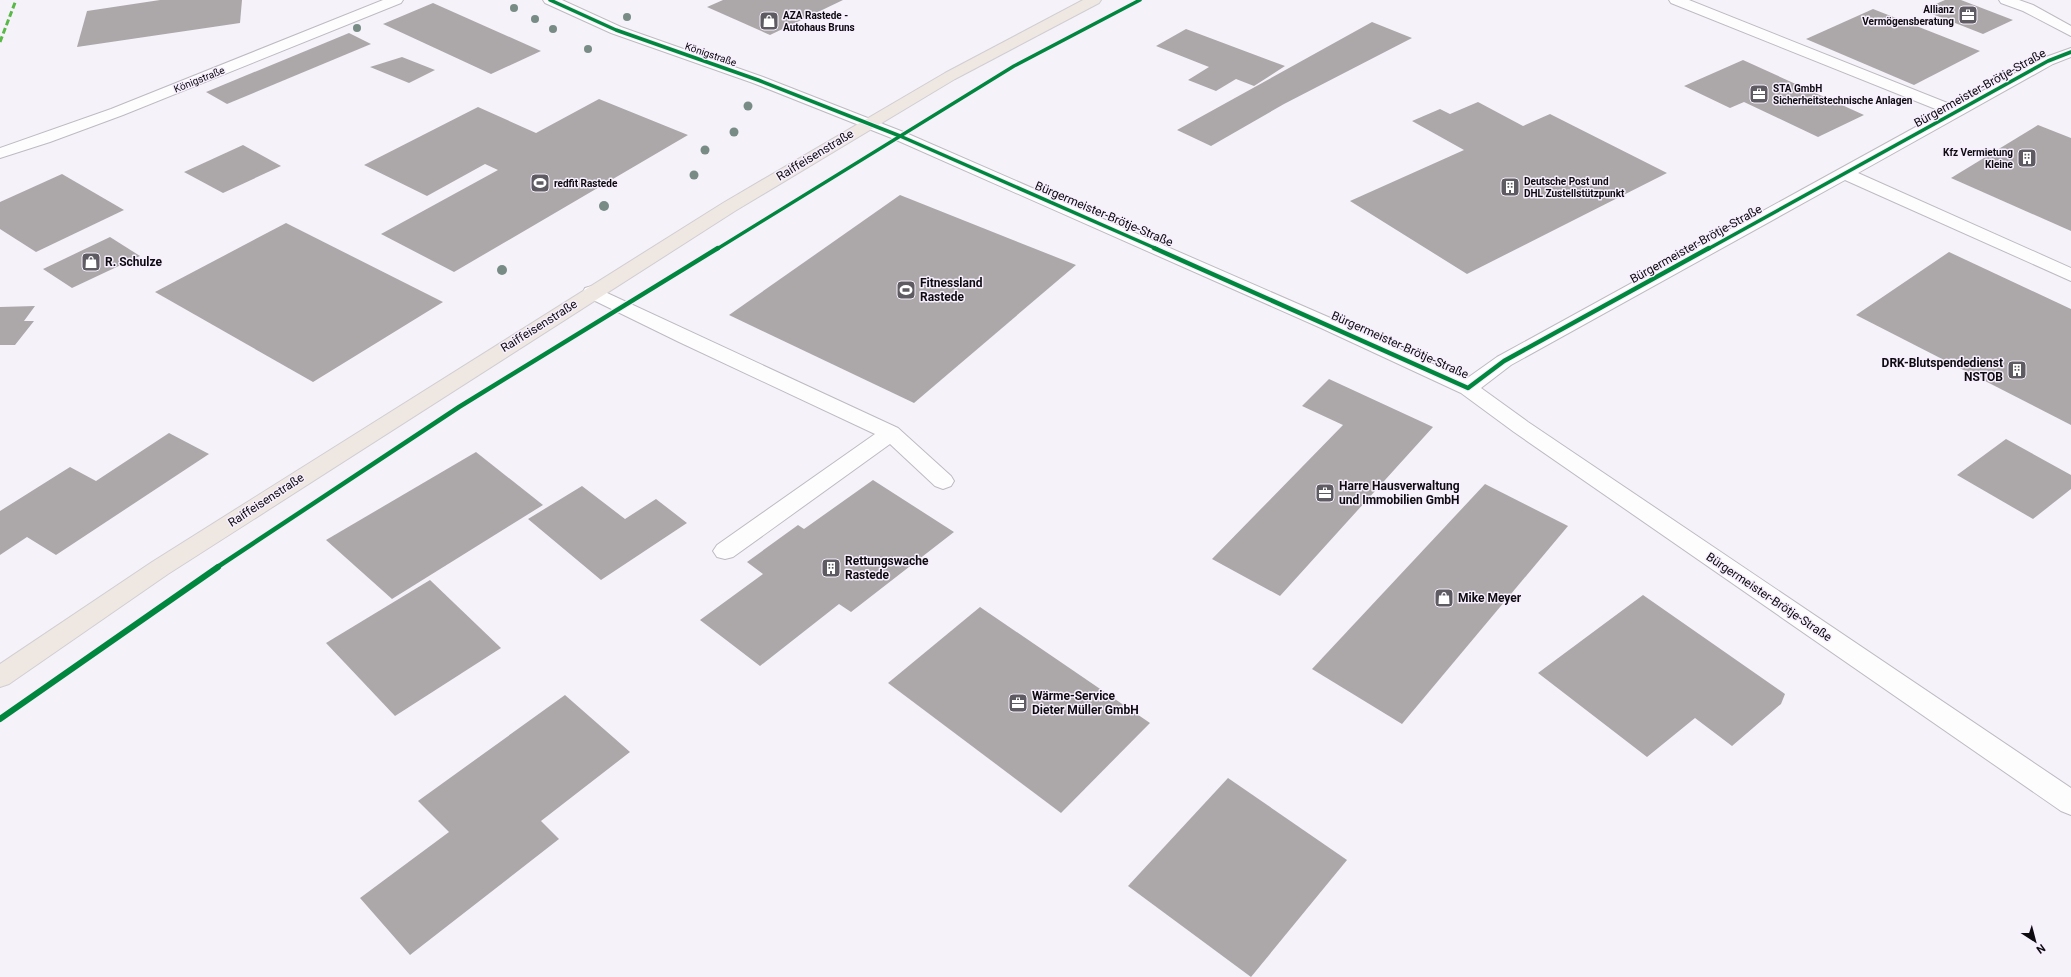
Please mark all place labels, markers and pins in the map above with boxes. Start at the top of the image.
place label: Allianz Vermögensberatung [1862,4,1954,27]
office icon: Allianz Vermögensberatung [1957,4,1979,26]
shop icon: AZA Rastede - Autohaus Bruns [758,10,780,32]
place label: AZA Rastede - Autohaus Bruns [783,10,855,33]
office icon: STA GmbH Sicherheitstechnische Anlagen [1748,83,1770,105]
place label: STA GmbH Sicherheitstechnische Anlagen [1773,83,1913,106]
place label: Kfz Vermietung Kleine [1943,147,2014,170]
building icon: Kfz Vermietung Kleine [2016,147,2038,169]
sports icon: redfit Rastede [529,172,551,194]
building icon: Deutsche Post und DHL Zustellstützpunkt [1499,176,1521,198]
place label: Deutsche Post und DHL Zustellstützpunkt [1524,176,1625,199]
place label: redfit Rastede [554,178,618,189]
shop icon: R. Schulze [80,251,102,273]
place label: R. Schulze [105,255,162,269]
place label: Fitnessland Rastede [920,276,983,304]
sports icon: Fitnessland Rastede [895,279,917,301]
place label: DRK-Blutspendedienst NSTOB [1882,356,2003,384]
building icon: DRK-Blutspendedienst NSTOB [2006,359,2028,381]
place label: Harre Hausverwaltung und Immobilien GmbH [1339,479,1460,507]
office icon: Harre Hausverwaltung und Immobilien GmbH [1314,482,1336,504]
place label: Rettungswache Rastede [845,554,929,582]
building icon: Rettungswache Rastede [820,557,842,579]
shop icon: Mike Meyer [1433,587,1455,609]
place label: Mike Meyer [1458,591,1522,605]
place label: Wärme-Service Dieter Müller GmbH [1032,689,1139,717]
office icon: Wärme-Service Dieter Müller GmbH [1007,692,1029,714]

